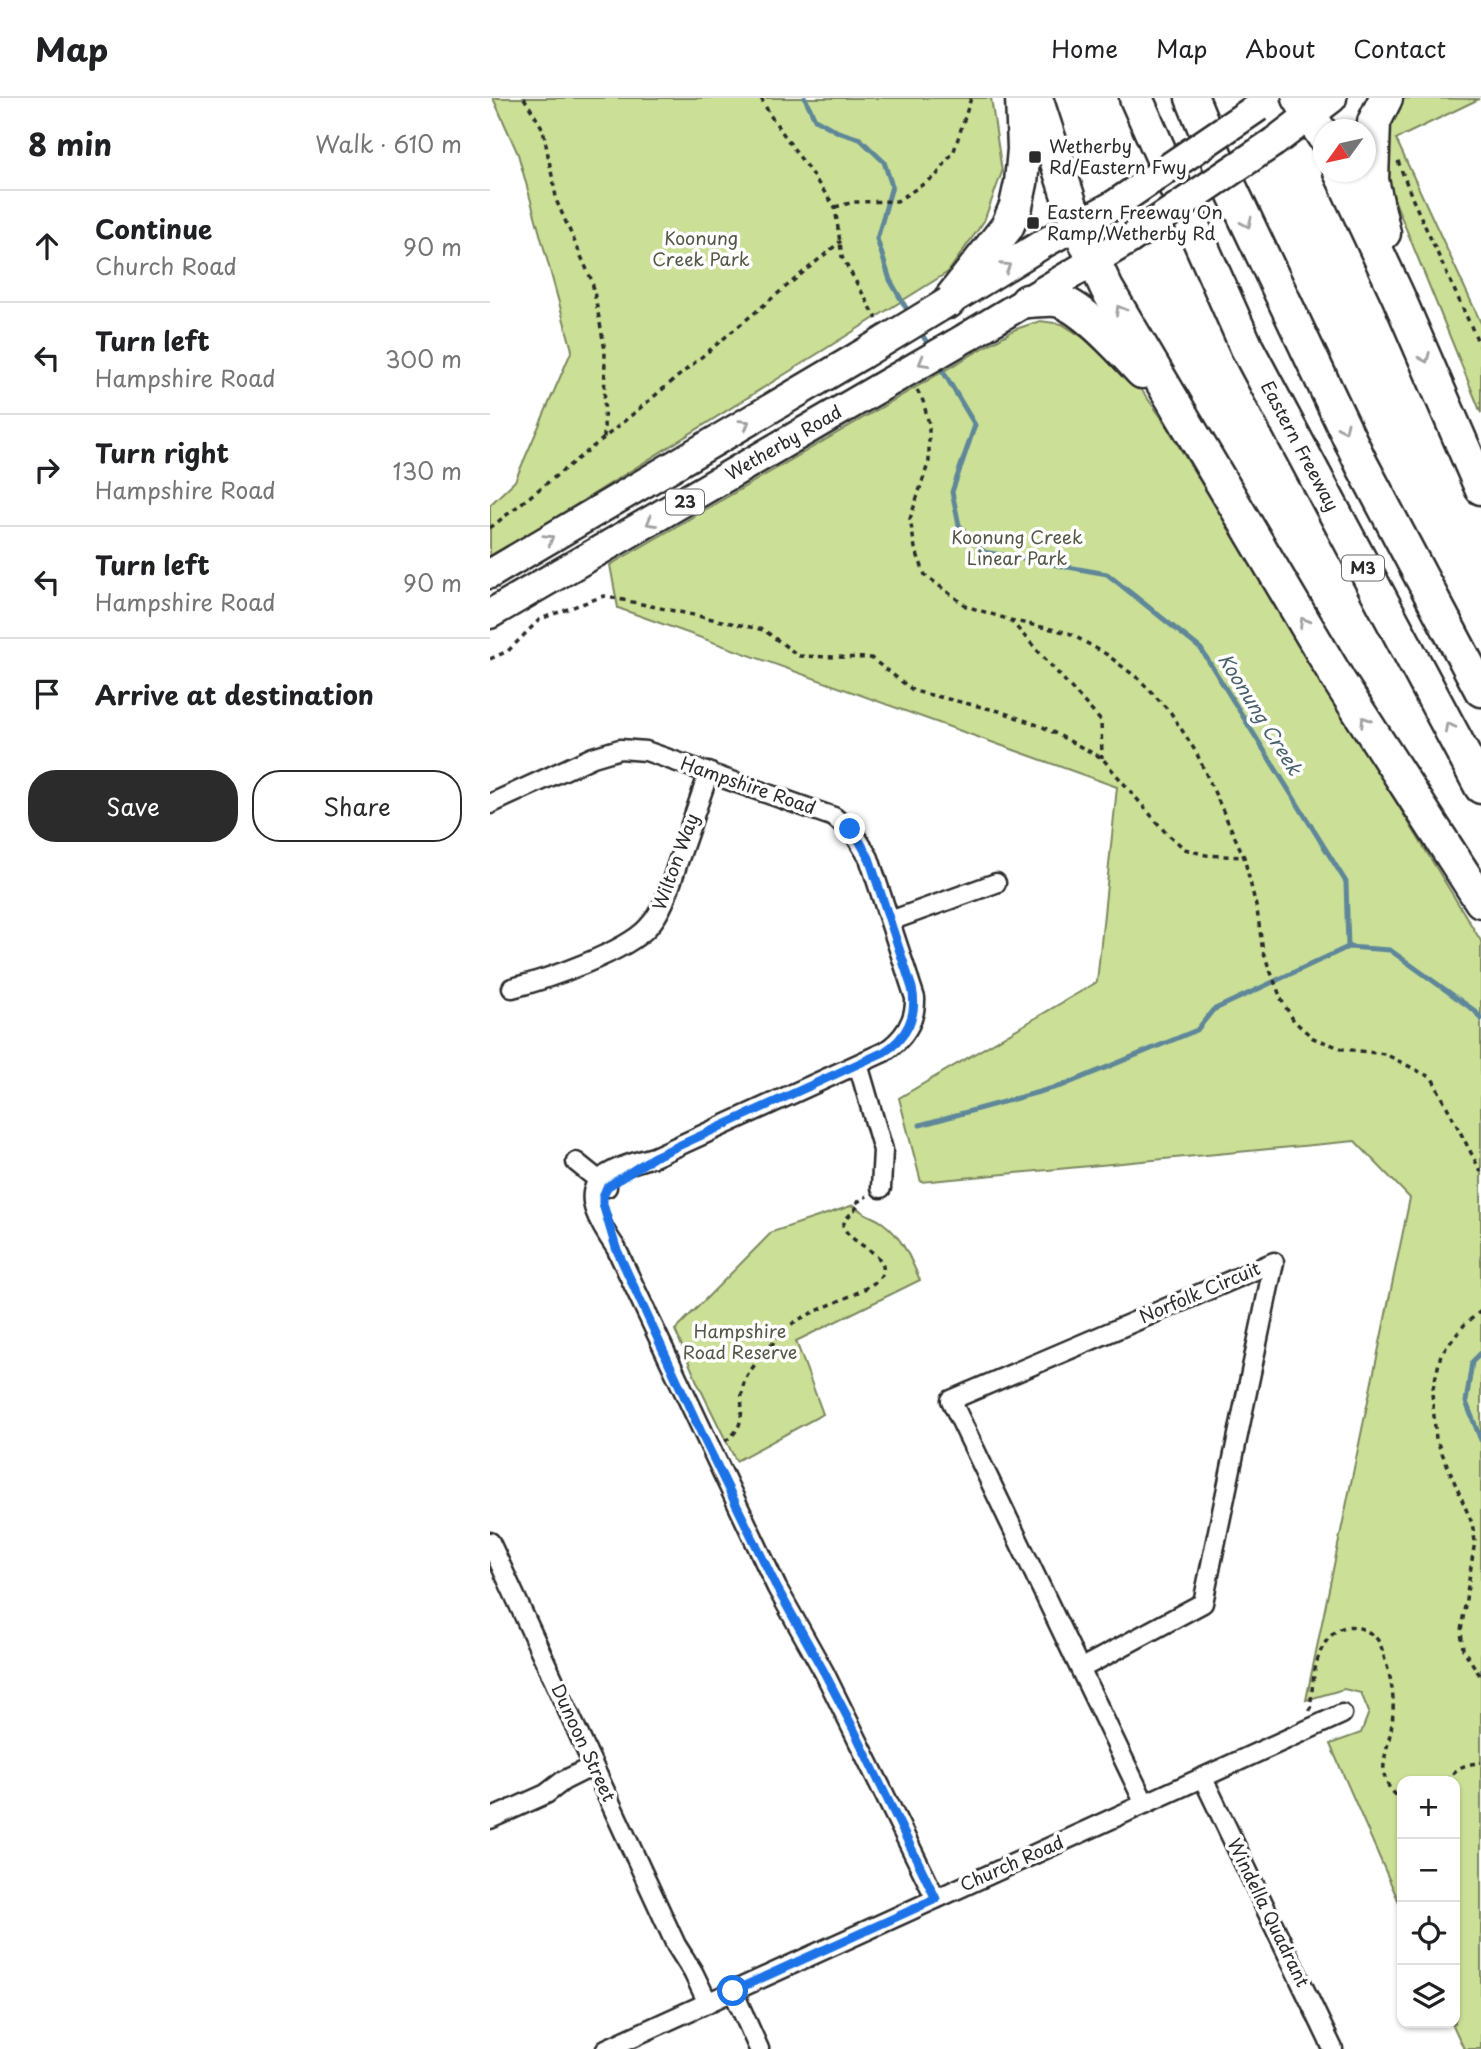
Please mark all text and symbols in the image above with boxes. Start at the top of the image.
text: Map [35,23,108,73]
text: Home [1051,30,1118,66]
text: Map [1156,30,1207,66]
text: About [1245,30,1315,66]
text: Contact [1353,30,1446,66]
north arrow [1313,119,1376,182]
text: 8 min [28,121,112,166]
text: Walk · 610 m [315,126,462,161]
place label: Wetherby Rd/Eastern Fwy [1049,132,1187,180]
marker: Wetherby Rd/Eastern Fwy [1027,149,1043,165]
place label: Eastern Freeway On Ramp/Wetherby Rd [1047,198,1223,246]
text: Continue [95,209,212,248]
marker: Eastern Freeway On Ramp/Wetherby Rd [1025,215,1041,231]
one-way arrow [1239,216,1253,228]
park label: Koonung Creek Park [652,224,750,272]
icon: ahead [28,227,66,265]
text: 90 m [403,229,462,264]
text: Church Road [95,248,237,283]
one-way arrow [998,262,1011,275]
one-way arrow [1115,305,1128,318]
text: Turn left [95,321,210,360]
icon: left [28,339,66,377]
text: 300 m [385,341,462,376]
one-way arrow [1417,352,1431,364]
one-way arrow [918,354,931,367]
text: Hampshire Road [95,360,276,395]
street label: Eastern Freeway [1255,376,1347,516]
street label: Wetherby Road [720,397,846,486]
one-way arrow [737,419,750,432]
one-way arrow [1336,421,1350,433]
text: Turn right [95,433,229,472]
icon: right [28,451,66,489]
text: 130 m [392,453,462,488]
text: Hampshire Road [95,472,276,507]
road number: 23 [666,490,704,514]
one-way arrow [646,514,659,527]
park label: Koonung Creek Linear Park [951,523,1083,571]
one-way arrow [541,534,554,547]
text: Turn left [95,545,210,584]
road number: M3 [1342,555,1384,580]
icon: left [28,563,66,601]
text: 90 m [403,565,462,600]
text: Hampshire Road [95,584,276,619]
one-way arrow [1300,616,1313,629]
water label: Koonung Creek [1212,647,1310,781]
icon: arrive [28,675,66,713]
text: Arrive at destination [95,675,374,714]
one-way arrow [1361,715,1374,728]
one-way arrow [1444,722,1457,734]
street label: Hampshire Road [677,749,820,820]
button: Save [28,770,238,842]
button: Share [252,770,462,842]
street label: Wilton Way [645,809,705,914]
route end [834,813,865,844]
street label: Norfolk Circuit [1135,1254,1264,1329]
park label: Hampshire Road Reserve [683,1317,797,1365]
street label: Dunoon Street [545,1679,623,1806]
map controls [1397,1776,1460,2028]
button: + [1397,1776,1460,1839]
street label: Church Road [955,1828,1068,1898]
street label: Windella Quadrant [1222,1833,1317,1991]
button: − [1397,1839,1460,1902]
button: locate [1397,1902,1460,1965]
button: layers [1397,1965,1460,2028]
route start [717,1975,748,2006]

